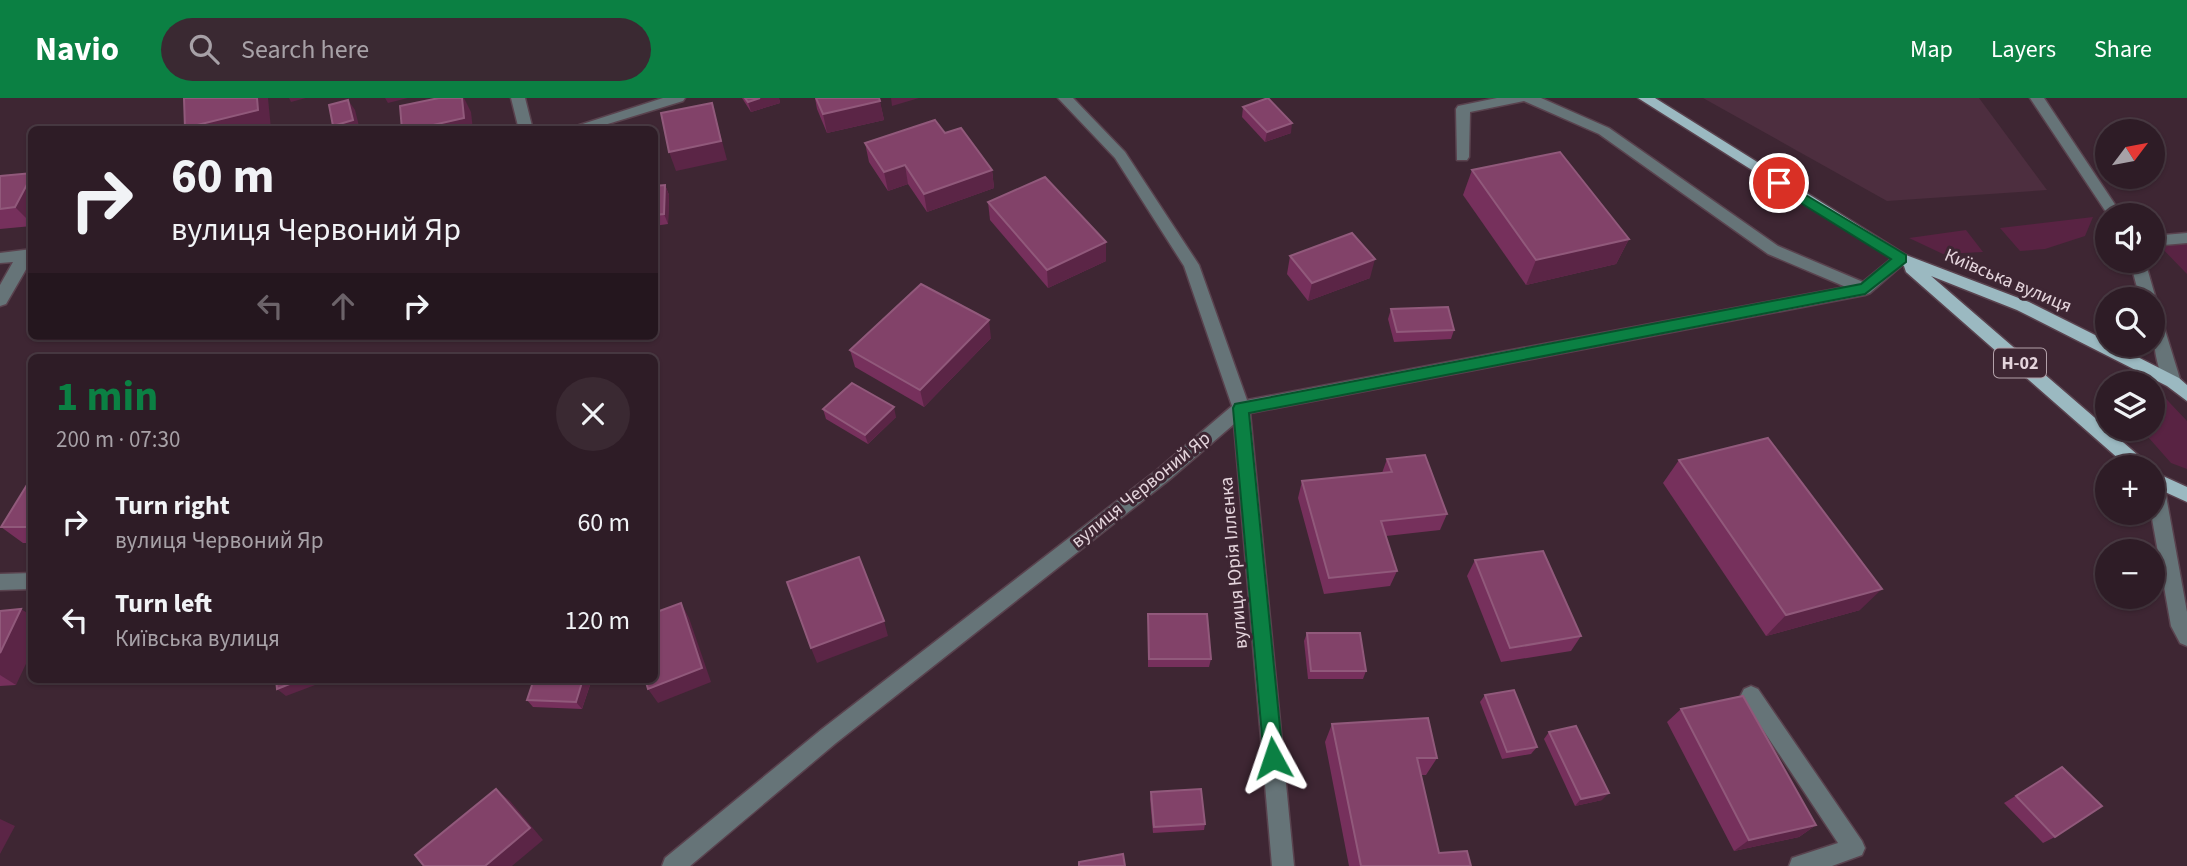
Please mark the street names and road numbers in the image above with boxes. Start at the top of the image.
street label: Київська вулиця [1940,242,2076,320]
road number: Н-02 [1994,348,2046,377]
street label: вулиця Червоний Яр [1066,425,1216,555]
street label: вулиця Юрія Іллєнка [1213,476,1255,650]

